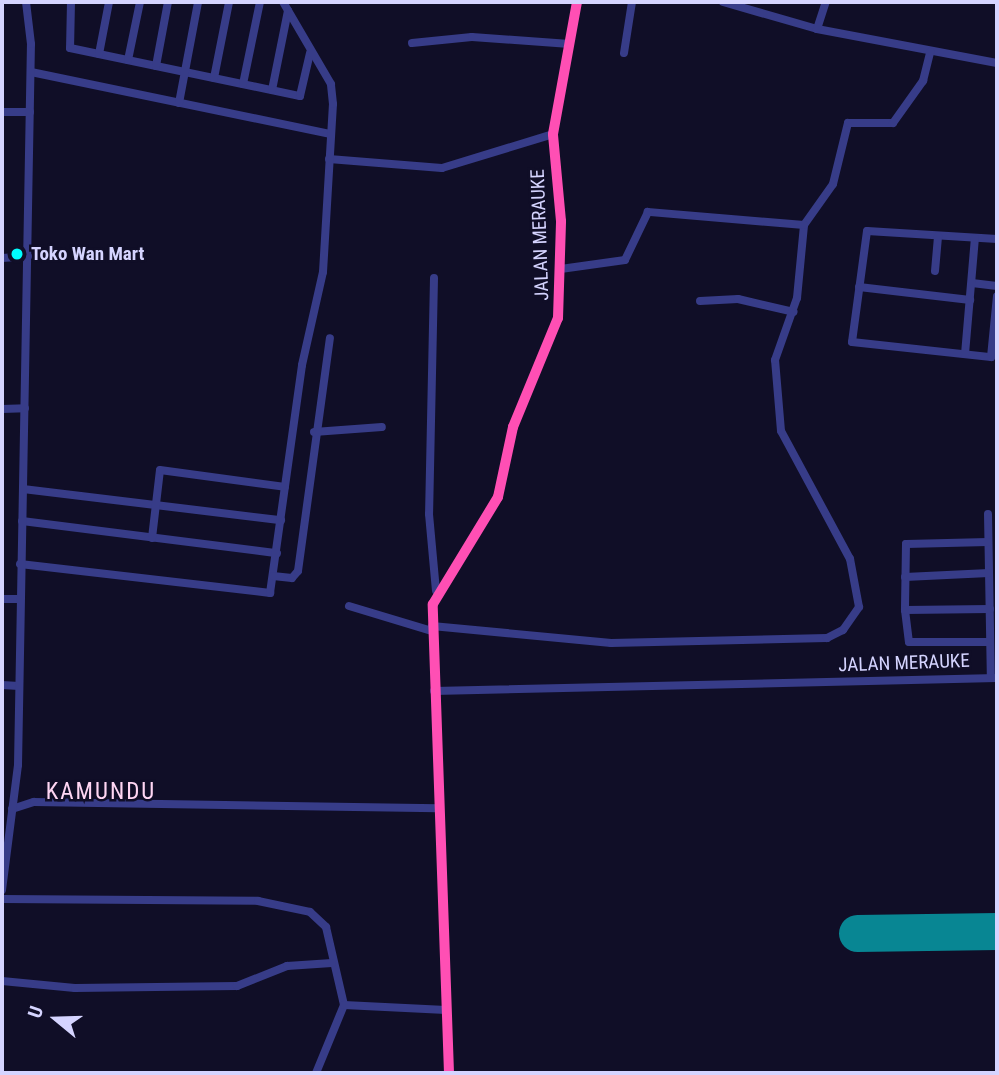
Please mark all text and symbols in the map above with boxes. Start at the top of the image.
street label: JALAN MERAUKE [526,169,554,301]
place label: Toko Wan Mart [31,243,144,265]
marker: Toko Wan Mart [9,246,25,262]
street label: JALAN MERAUKE [838,649,970,677]
district label: KAMUNDU [47,778,155,806]
north arrow [21,984,91,1054]
text: U [23,1003,48,1021]

